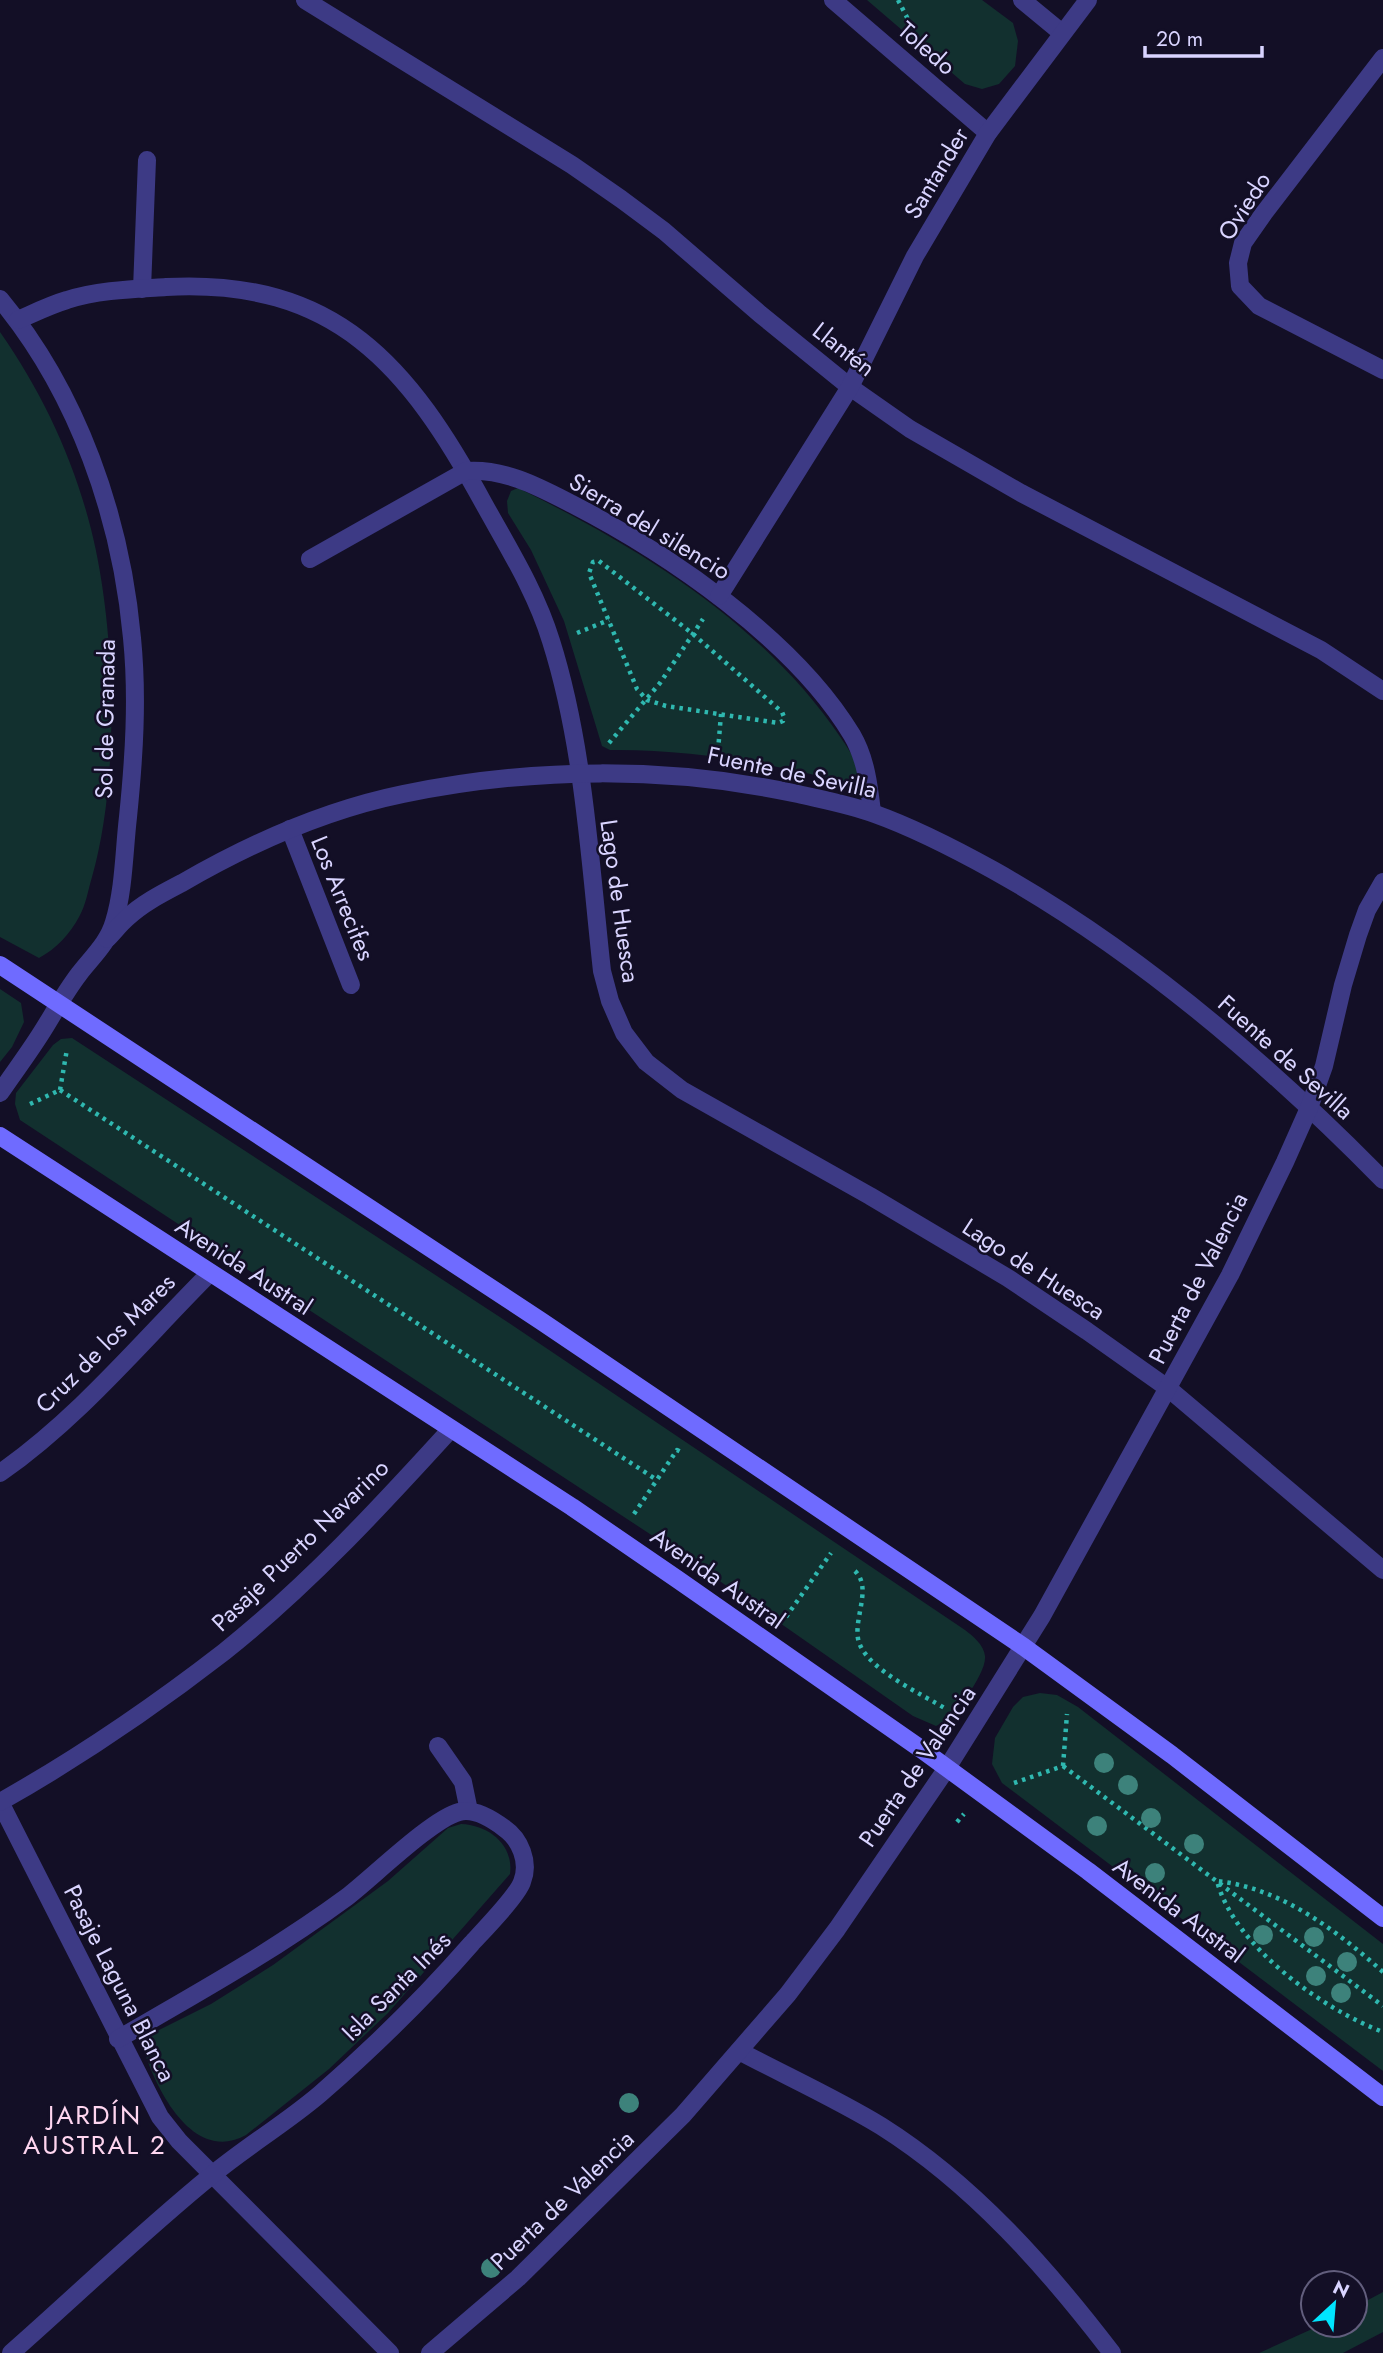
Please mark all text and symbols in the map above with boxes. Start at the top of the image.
street label: Toledo [890,13,964,83]
scale bar [1145,14,1262,58]
text: 20 m [1156,24,1203,54]
street label: Santander [895,120,978,226]
street label: Oviedo [1209,165,1279,247]
street label: Llantén [805,313,883,385]
street label: Sierra del silencio [563,464,737,588]
street label: Sol de Granada [86,639,124,799]
street label: Fuente de Sevilla [704,737,880,807]
street label: Lago de Huesca [591,817,649,985]
street label: Los Arrecifes [302,830,384,966]
street label: Fuente de Sevilla [1210,986,1362,1128]
street label: Puerta de Valencia [1140,1186,1256,1370]
street label: Avenida Austral [169,1209,319,1323]
street label: Lago de Huesca [956,1210,1112,1328]
street label: Cruz de los Mares [27,1265,183,1421]
street label: Pasaje Puerto Navarino [203,1451,397,1639]
street label: Avenida Austral [644,1519,792,1637]
street label: Puerta de Valencia [850,1678,984,1854]
street label: Avenida Austral [1106,1849,1252,1971]
street label: Pasaje Laguna Blanca [55,1878,185,2088]
street label: Isla Santa Inés [333,1923,459,2049]
district label: JARDÍN AUSTRAL 2 [23,2096,167,2164]
street label: Puerta de Valencia [482,2122,642,2278]
north arrow [1299,2269,1369,2339]
text: N [1329,2274,1354,2305]

